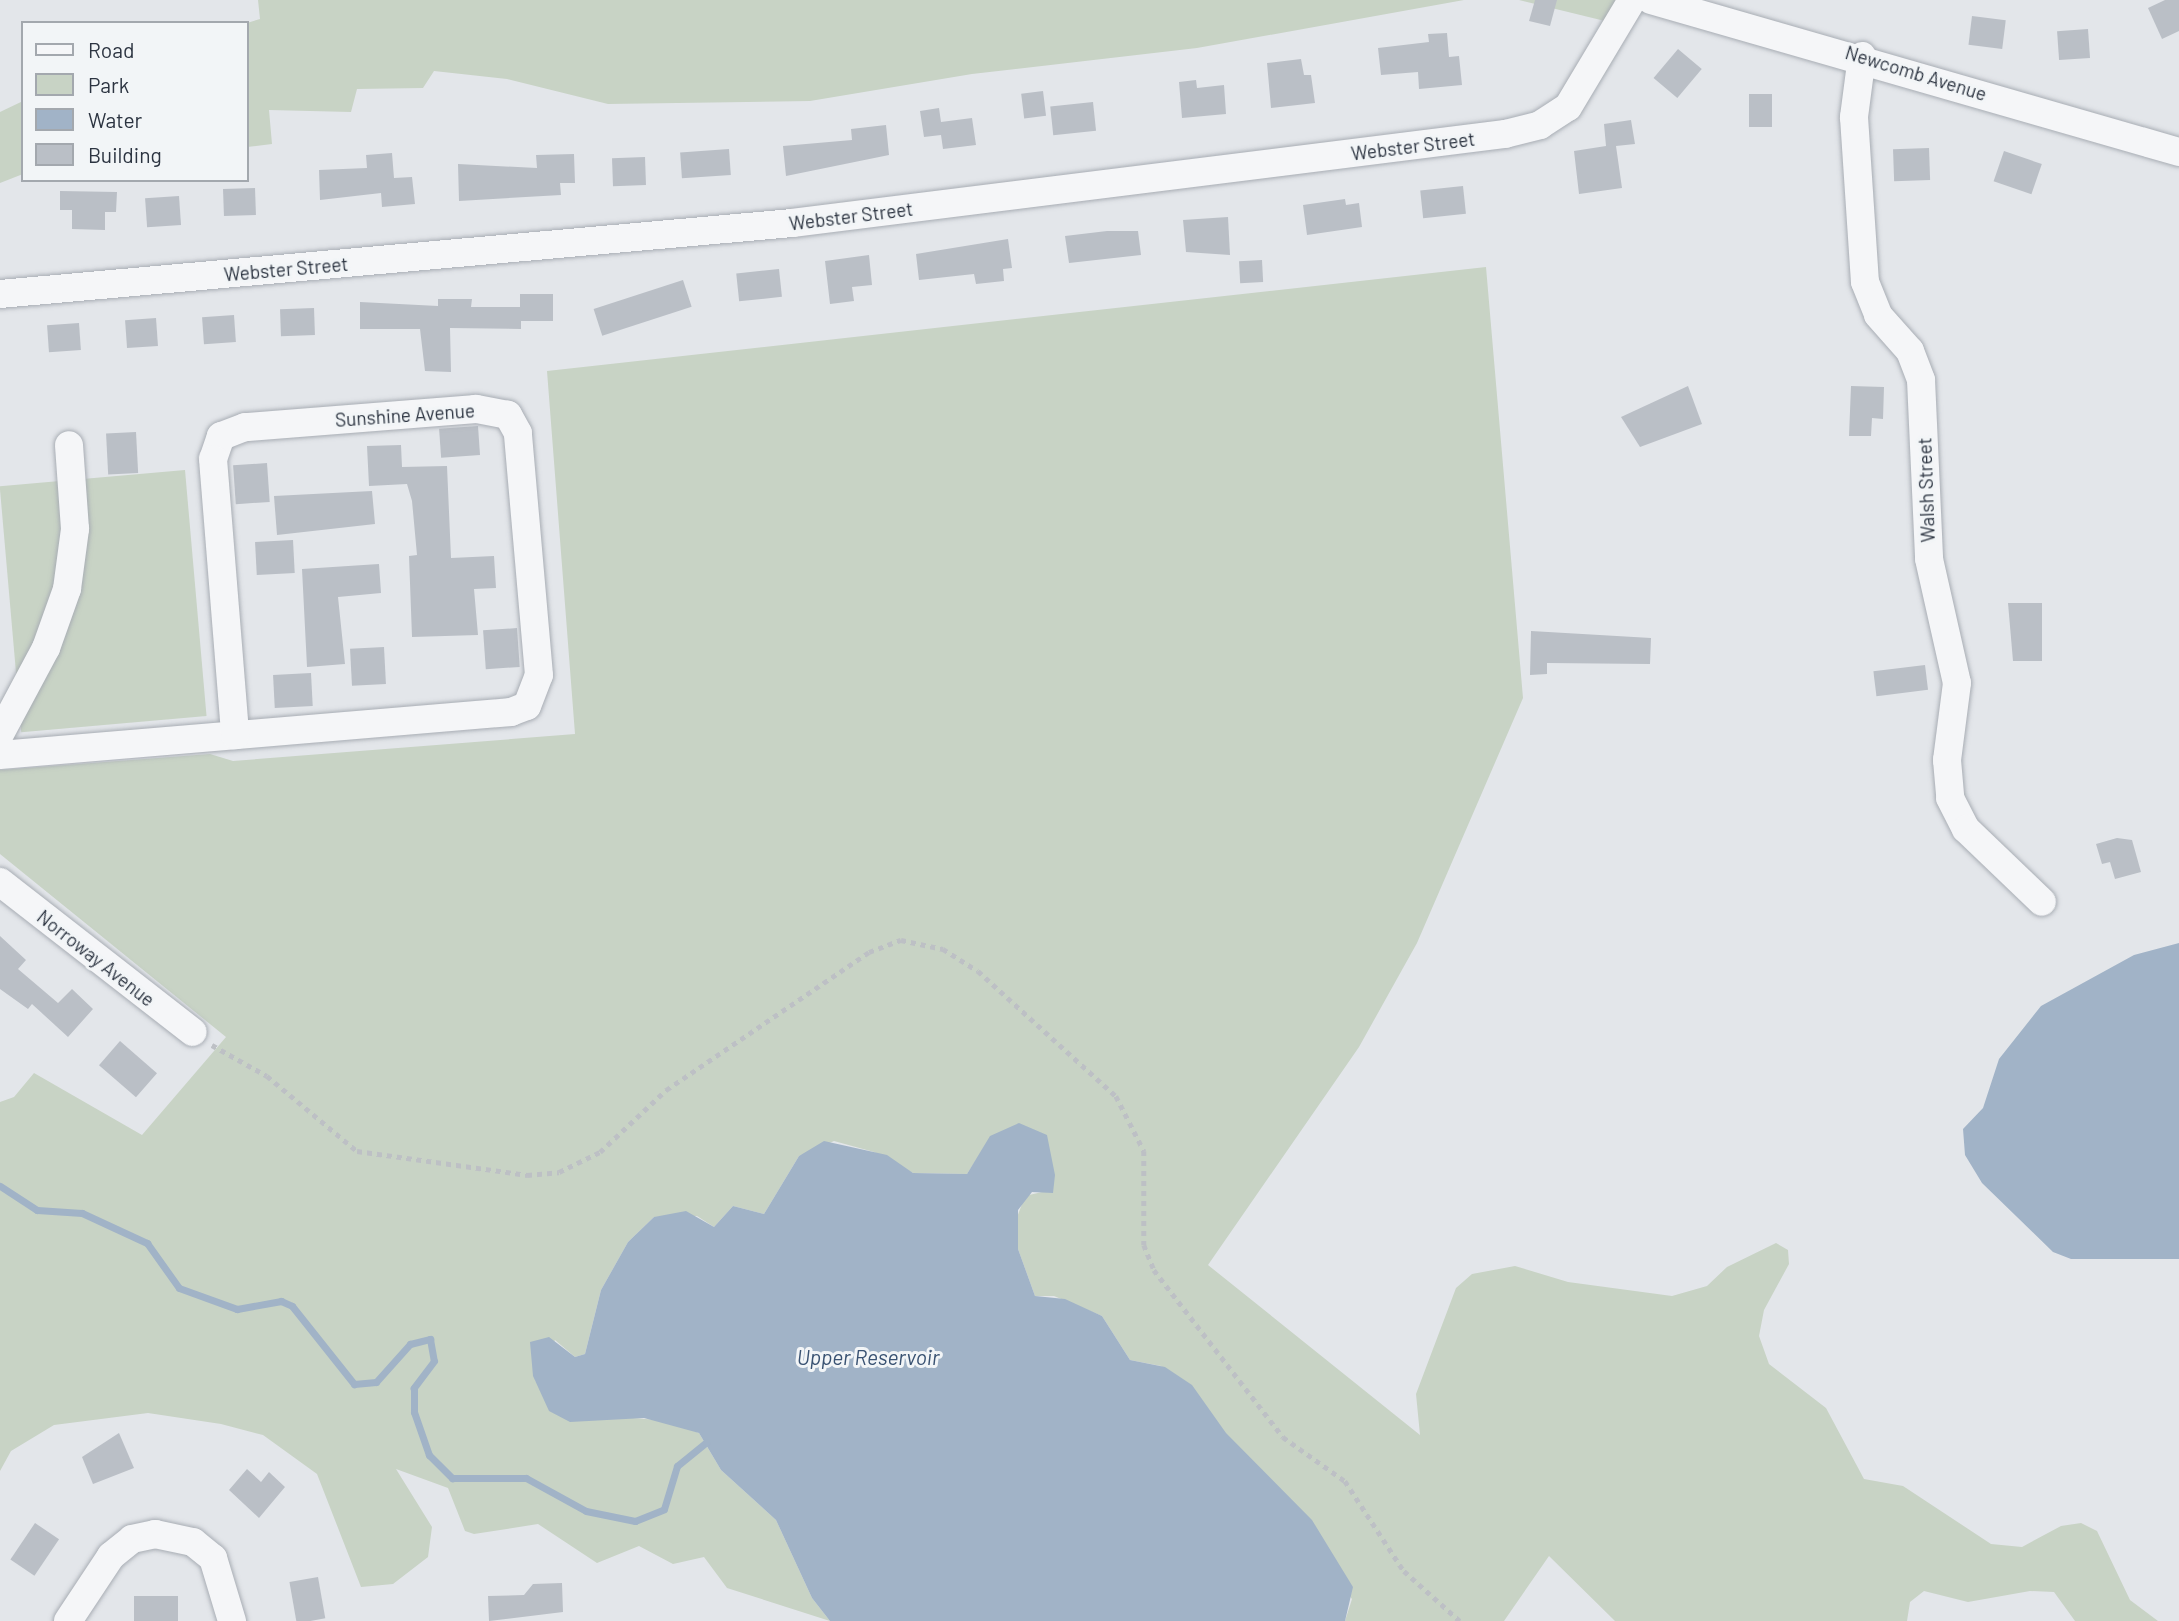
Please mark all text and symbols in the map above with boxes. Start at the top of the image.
legend [21,21,248,182]
text: Road [88,37,134,62]
street label: Newcomb Avenue [1843,41,1989,105]
text: Park [88,72,129,97]
text: Water [88,107,142,132]
street label: Webster Street [1350,127,1476,165]
text: Building [88,142,162,167]
street label: Webster Street [788,197,914,235]
street label: Webster Street [223,252,349,286]
street label: Sunshine Avenue [334,399,476,431]
street label: Walsh Street [1913,437,1939,543]
street label: Norroway Avenue [33,905,159,1011]
water label: Upper Reservoir [797,1344,939,1370]

